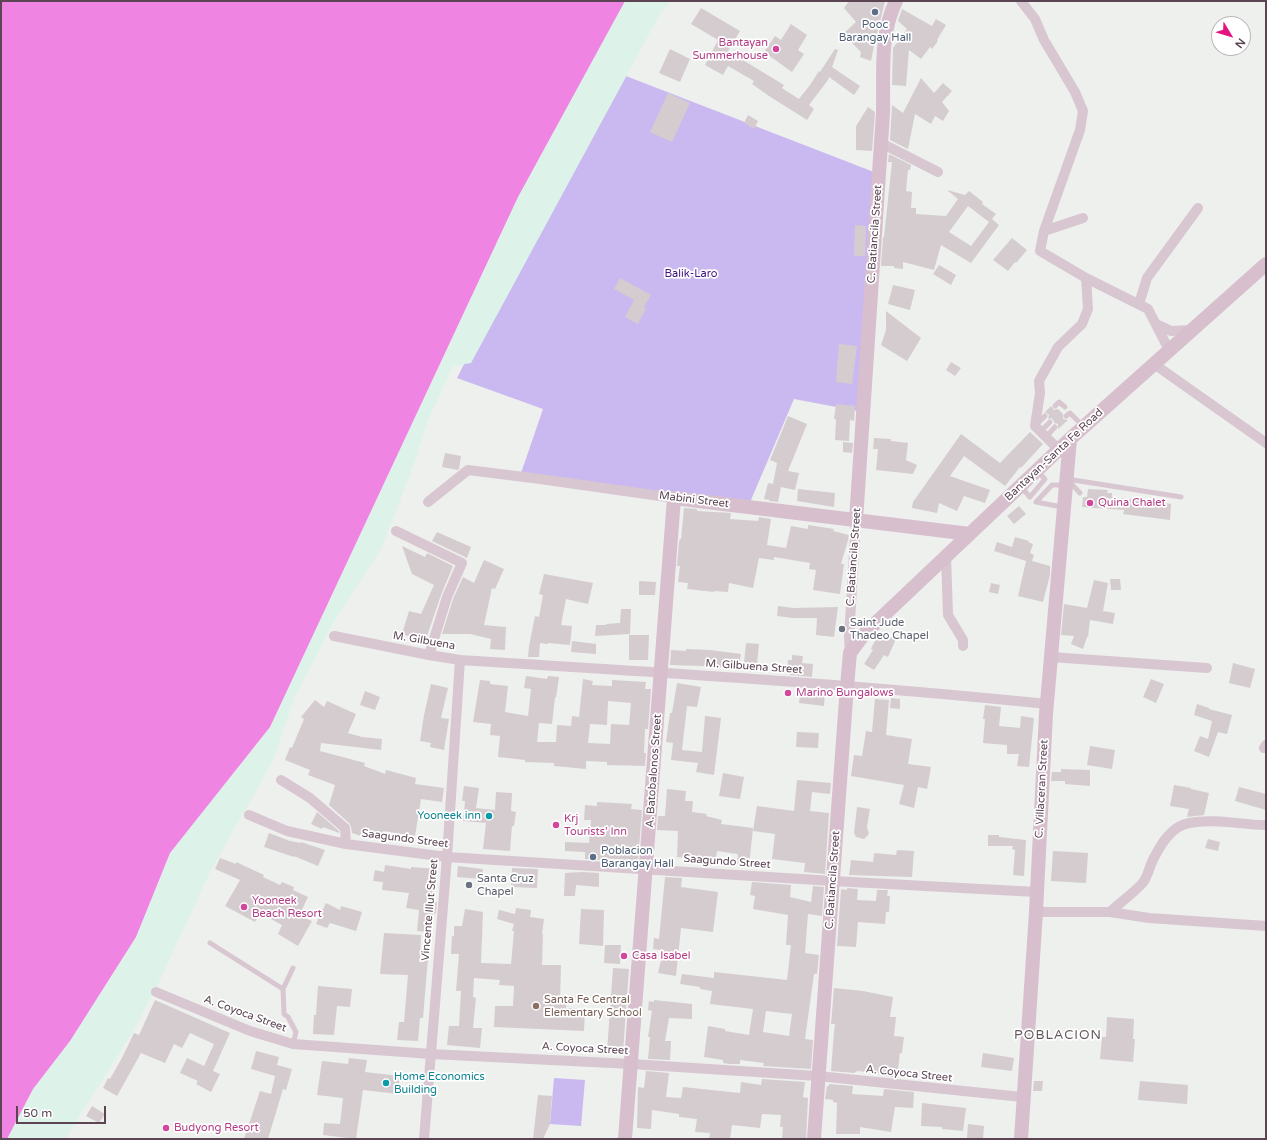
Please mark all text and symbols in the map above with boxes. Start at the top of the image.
marker: Pooc Barangay Hall [870,7,880,17]
north arrow [1211,16,1251,56]
place label: Pooc Barangay Hall [839,18,911,44]
place label: Bantayan Summerhouse [692,36,768,62]
text: N [1232,36,1248,51]
marker: Bantayan Summerhouse [771,44,781,54]
street label: C. Batiancila Street [865,184,885,284]
park label: Balik-Laro [664,267,718,281]
street label: Bantayan-Santa Fe Road [1002,406,1106,504]
street label: Mabini Street [658,489,730,511]
place label: Quina Chalet [1098,496,1166,510]
marker: Quina Chalet [1085,498,1095,508]
street label: C. Batiancila Street [844,507,864,607]
place label: Saint Jude Thadeo Chapel [850,616,929,642]
marker: Saint Jude Thadeo Chapel [837,624,847,634]
street label: M. Gilbuena [392,629,456,653]
street label: M. Gilbuena Street [705,657,803,677]
place label: Marino Bungalows [796,686,893,700]
marker: Marino Bungalows [783,688,793,698]
street label: A. Batobalonos Street [643,714,665,828]
street label: C. Villaceran Street [1033,739,1051,839]
place label: Yooneek inn [417,809,481,823]
marker: Yooneek inn [484,811,494,821]
place label: Krj Tourists’ Inn [564,812,627,838]
marker: Krj Tourists’ Inn [551,820,561,830]
street label: Saagundo Street [361,827,449,851]
street label: C. Batiancila Street [823,830,843,930]
place label: Poblacion Barangay Hall [601,844,674,870]
marker: Poblacion Barangay Hall [588,852,598,862]
street label: Saagundo Street [683,852,771,872]
street label: Vincente Illut Street [419,858,441,962]
place label: Santa Cruz Chapel [477,872,534,898]
marker: Santa Cruz Chapel [464,880,474,890]
place label: Yooneek Beach Resort [252,894,322,920]
marker: Yooneek Beach Resort [239,902,249,912]
place label: Casa Isabel [632,949,691,963]
marker: Casa Isabel [619,951,629,961]
street label: A. Coyoca Street [202,993,288,1035]
place label: Santa Fe Central Elementary School [544,993,642,1019]
marker: Santa Fe Central Elementary School [531,1001,541,1011]
district label: POBLACION [1014,1028,1102,1044]
street label: A. Coyoca Street [541,1040,629,1058]
street label: A. Coyoca Street [865,1063,953,1085]
place label: Home Economics Building [394,1070,485,1096]
marker: Home Economics Building [381,1078,391,1088]
scale bar [18,1098,108,1124]
text: 50 m [23,1106,52,1120]
place label: Budyong Resort [174,1121,259,1135]
marker: Budyong Resort [161,1123,171,1133]

